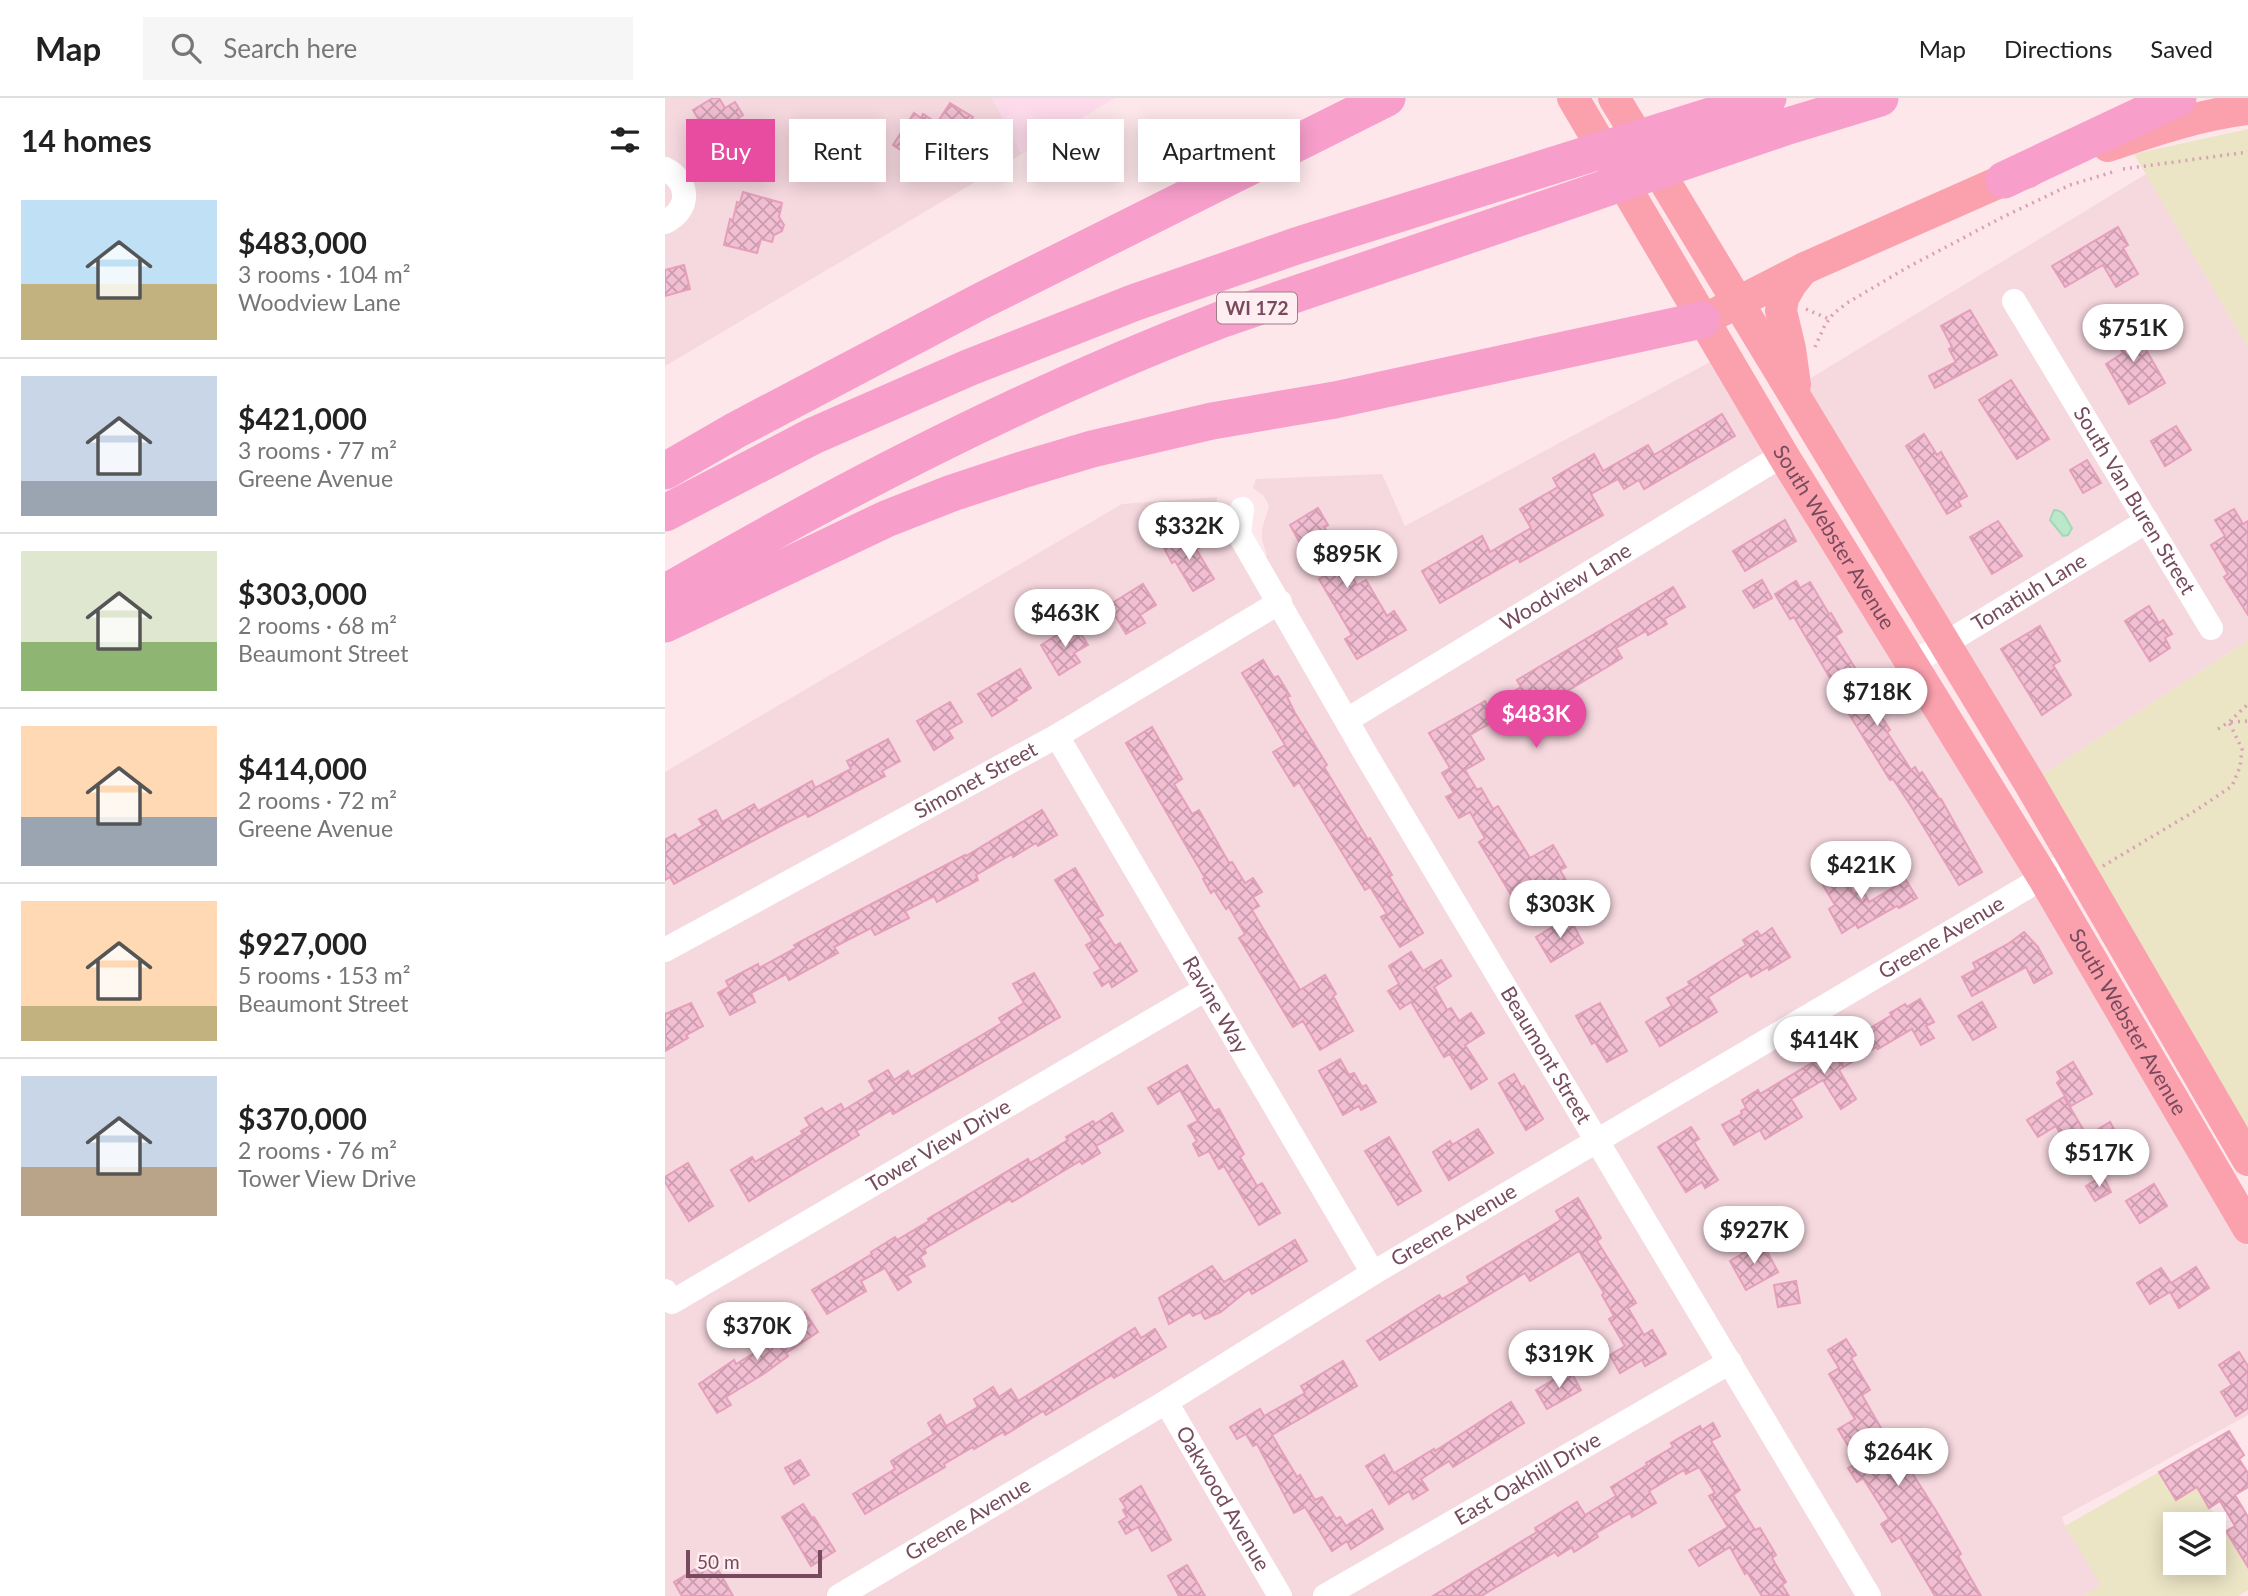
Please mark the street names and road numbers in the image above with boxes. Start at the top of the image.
road number: WI 172 [1217,292,1297,324]
street label: South Van Buren Street [2069,401,2202,599]
street label: South Webster Avenue [1769,440,1901,633]
street label: Woodview Lane [1495,536,1635,635]
street label: Tonatiuh Lane [1967,547,2090,635]
street label: Simonet Street [909,735,1041,823]
street label: Greene Avenue [1873,890,2008,983]
street label: South Webster Avenue [2065,924,2193,1119]
street label: Ravine Way [1178,951,1255,1057]
street label: Beaumont Street [1496,981,1598,1128]
street label: Tower View Drive [861,1093,1014,1196]
street label: Greene Avenue [1386,1177,1520,1271]
street label: Oakwood Avenue [1172,1421,1276,1575]
street label: East Oakhill Drive [1449,1426,1604,1530]
street label: Greene Avenue [900,1471,1035,1565]

